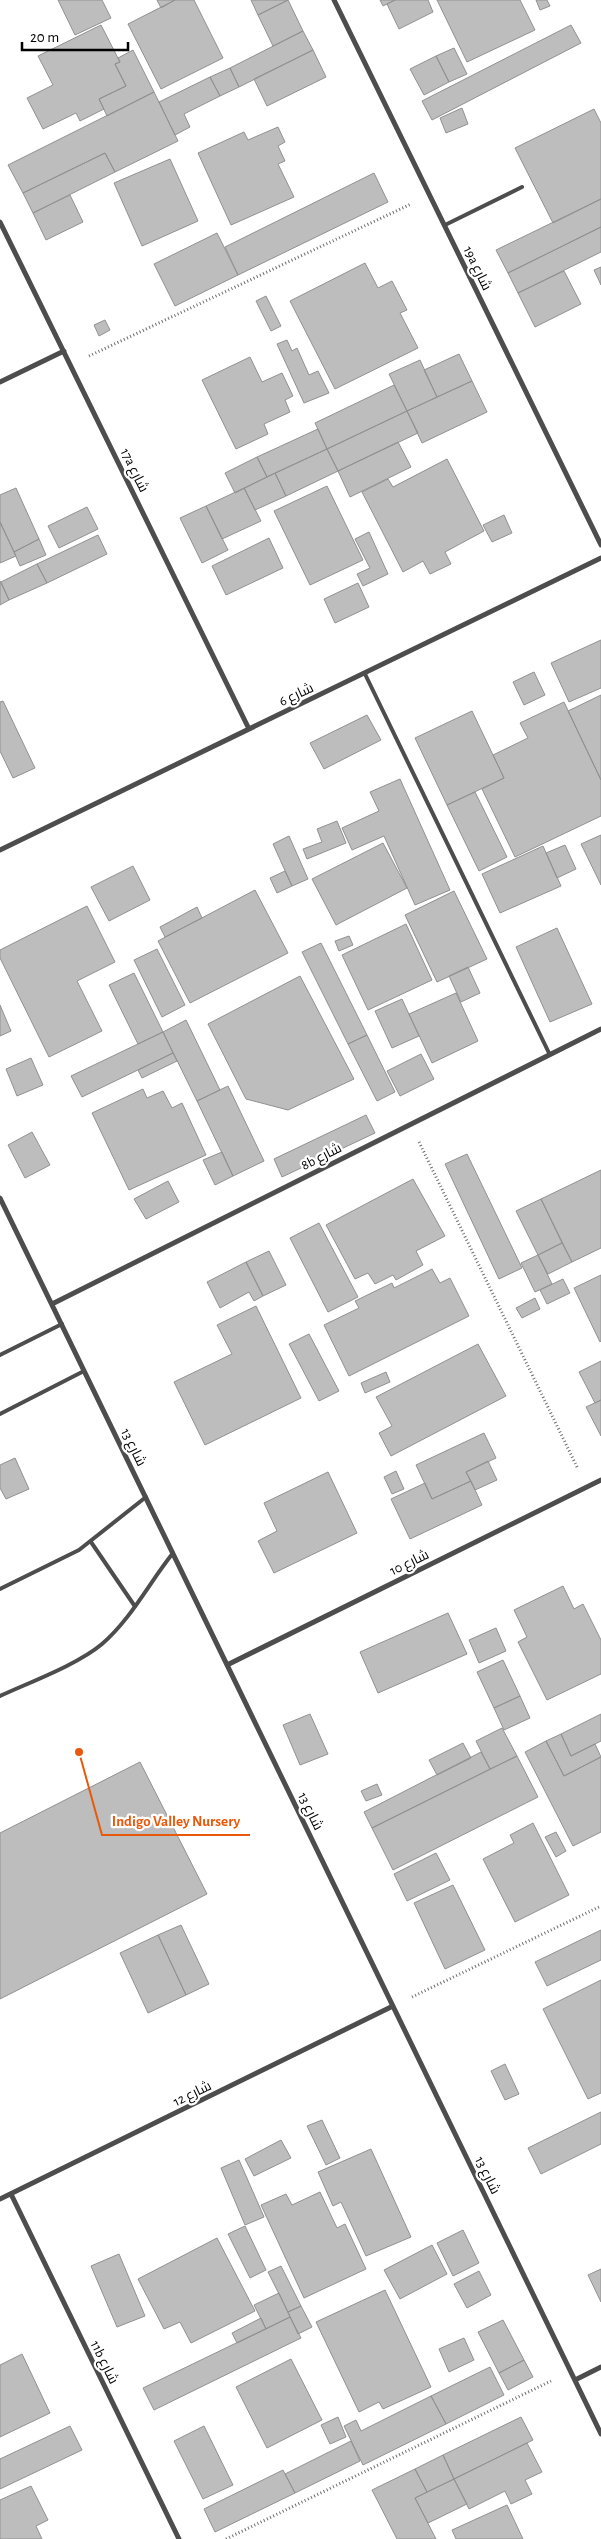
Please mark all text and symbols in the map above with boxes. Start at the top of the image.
scale bar [22,20,129,52]
text: 20 m [30,30,59,45]
street label: 19a شارع [460,244,494,293]
street label: 17a شارع [117,446,151,495]
street label: شارع 6 [277,681,316,710]
street label: 8b شارع [299,1141,344,1174]
street label: شارع 13 [117,1426,148,1469]
street label: شارع 10 [388,1547,432,1579]
street label: شارع 13 [294,1790,325,1833]
callout: Indigo Valley Nursery [102,1805,250,1835]
text: Indigo Valley Nursery [112,1814,240,1829]
street label: شارع 12 [171,2079,214,2110]
street label: شارع 13 [471,2154,502,2197]
street label: 11b شارع [87,2339,121,2387]

